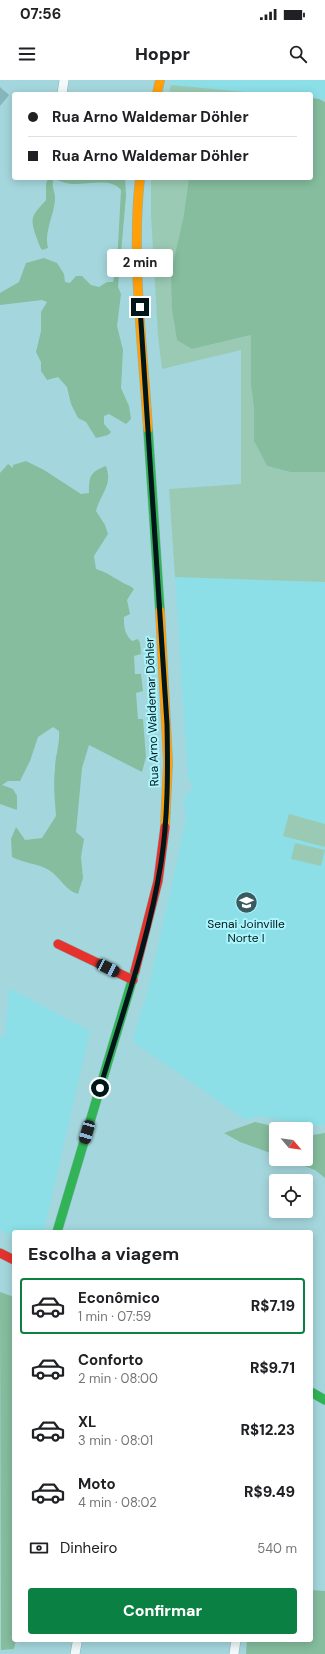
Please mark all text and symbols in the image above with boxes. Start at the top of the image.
text: 07:56 [20,4,61,24]
text: Hoppr [135,42,190,66]
icon: menu [16,43,38,65]
icon: search [287,43,309,65]
text: Rua Arno Waldemar Döhler [52,107,249,127]
text: Rua Arno Waldemar Döhler [52,146,249,166]
callout: 2 min [107,249,173,277]
text: 2 min [123,254,157,271]
route end [131,298,149,316]
street label: Rua Arno Waldemar Döhler [141,637,163,787]
school or university icon: Senai Joinville Norte I [233,890,259,916]
place label: Senai Joinville Norte I [207,916,285,946]
car [95,957,121,979]
route start [91,1079,109,1097]
car [78,1119,96,1145]
north arrow [269,1122,313,1166]
map controls [269,1122,313,1218]
button: locate [269,1174,313,1218]
text: Escolha a viagem [28,1242,179,1266]
icon: car [30,1288,66,1324]
text: Econômico [78,1288,160,1308]
text: R$7.19 [251,1296,295,1316]
text: 1 min · 07:59 [78,1308,151,1325]
icon: car [30,1350,66,1386]
text: Conforto [78,1350,143,1370]
text: R$9.71 [250,1358,295,1378]
text: 2 min · 08:00 [78,1370,158,1387]
icon: car [30,1412,66,1448]
text: XL [78,1412,96,1432]
text: R$12.23 [241,1420,295,1440]
text: 3 min · 08:01 [78,1432,153,1449]
icon: car [30,1474,66,1510]
text: Moto [78,1474,116,1494]
text: R$9.49 [244,1482,295,1502]
text: 4 min · 08:02 [78,1494,157,1511]
icon: cash [28,1537,50,1559]
text: Dinheiro [60,1538,117,1558]
text: 540 m [257,1540,297,1557]
button: Confirmar [28,1588,297,1634]

